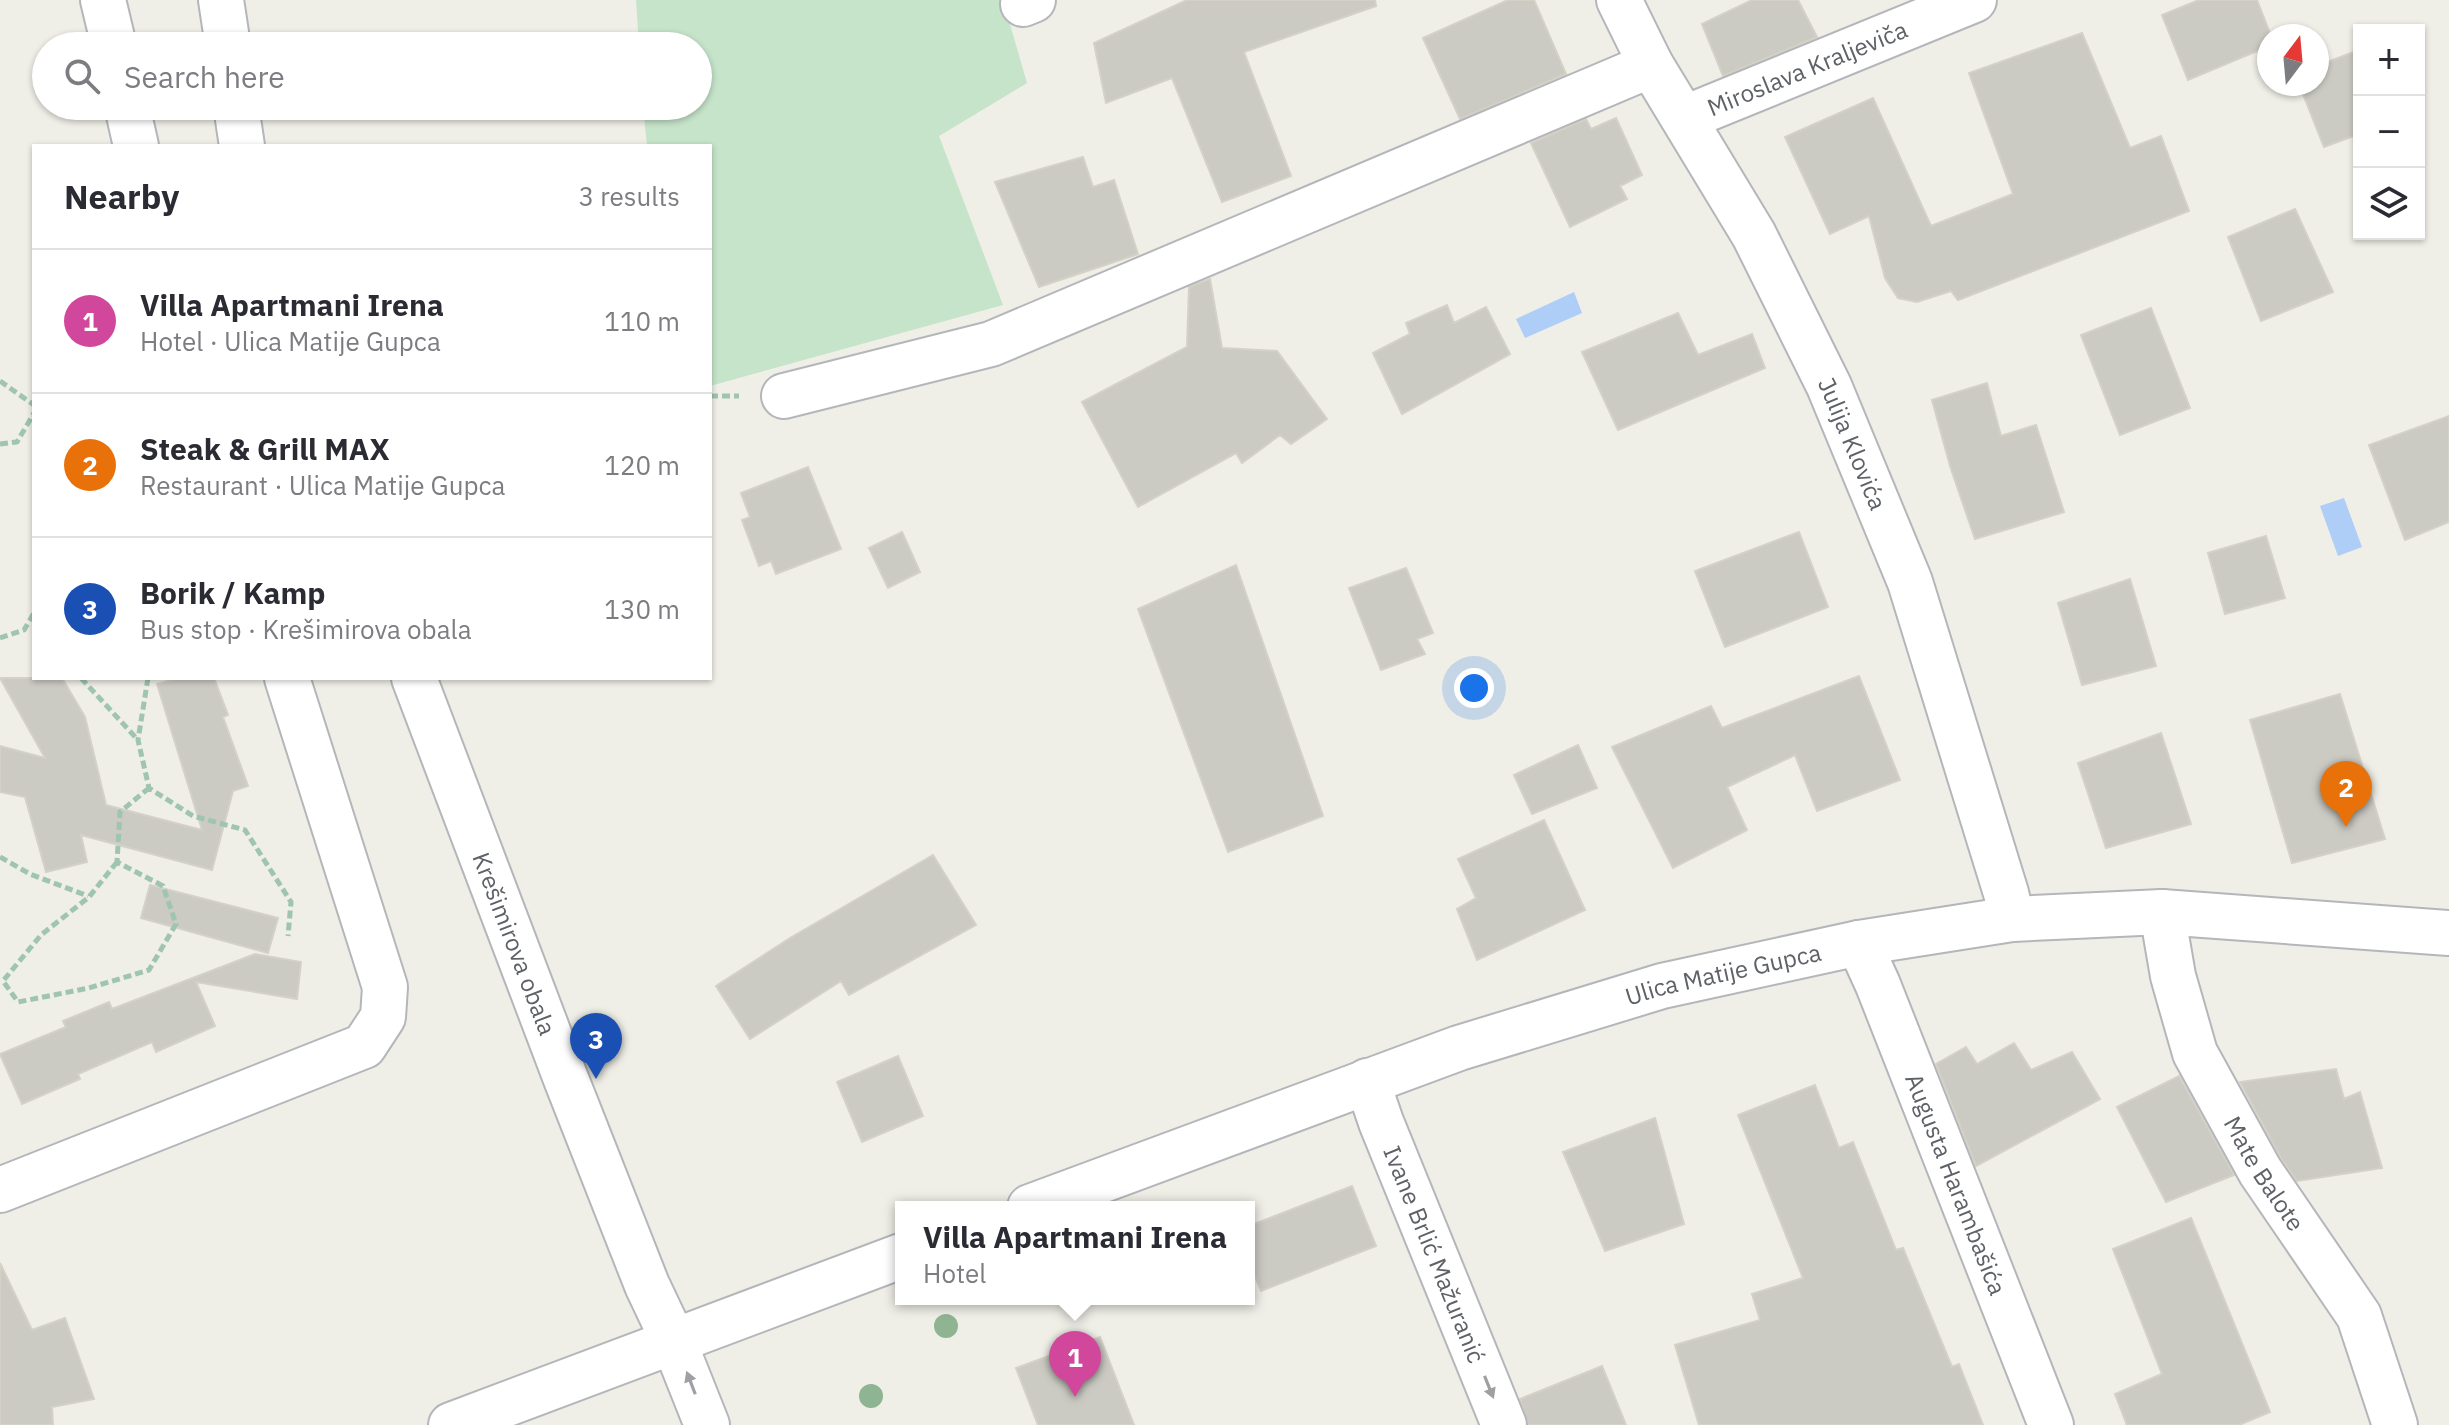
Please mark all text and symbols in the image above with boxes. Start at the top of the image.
street label: Miroslava Kraljeviča [1702,13,1912,123]
north arrow [2257,24,2329,96]
map controls [2353,24,2425,240]
button: + [2353,24,2425,96]
search box [32,32,712,120]
icon: search [60,54,104,98]
text: Search here [124,57,285,96]
button: − [2353,96,2425,168]
button: layers [2353,168,2425,240]
text: Nearby [64,174,179,218]
text: 3 results [578,179,680,213]
text: Villa Apartmani Irena [140,285,444,324]
text: 1 [82,304,98,338]
text: 110 m [604,304,680,338]
text: Hotel · Ulica Matije Gupca [140,324,441,358]
street label: Julija Klovića [1811,372,1894,515]
text: Steak & Grill MAX [140,429,390,468]
text: 2 [82,448,98,482]
text: 120 m [604,448,680,482]
text: Restaurant · Ulica Matije Gupca [140,468,505,502]
text: Borik / Kamp [140,573,326,612]
text: 3 [82,592,98,626]
text: 130 m [604,592,680,626]
text: Bus stop · Krešimirova obala [140,612,472,646]
your location [1454,668,1494,708]
pin: 2 [2320,761,2372,827]
street label: Krešimirova obala [465,848,564,1040]
street label: Ulica Matije Gupca [1621,936,1824,1012]
pin: 3 [570,1013,622,1079]
street label: Augusta Harambašića [1898,1069,2014,1300]
street label: Mate Balote [2217,1110,2312,1237]
street label: Ivane Brlić Mažuranić [1376,1141,1493,1368]
popup [895,1201,1255,1305]
text: Villa Apartmani Irena [923,1217,1227,1256]
text: Hotel [923,1256,986,1290]
pin: 1 [1049,1331,1101,1397]
one-way arrow [684,1371,697,1395]
one-way arrow [1482,1375,1495,1399]

